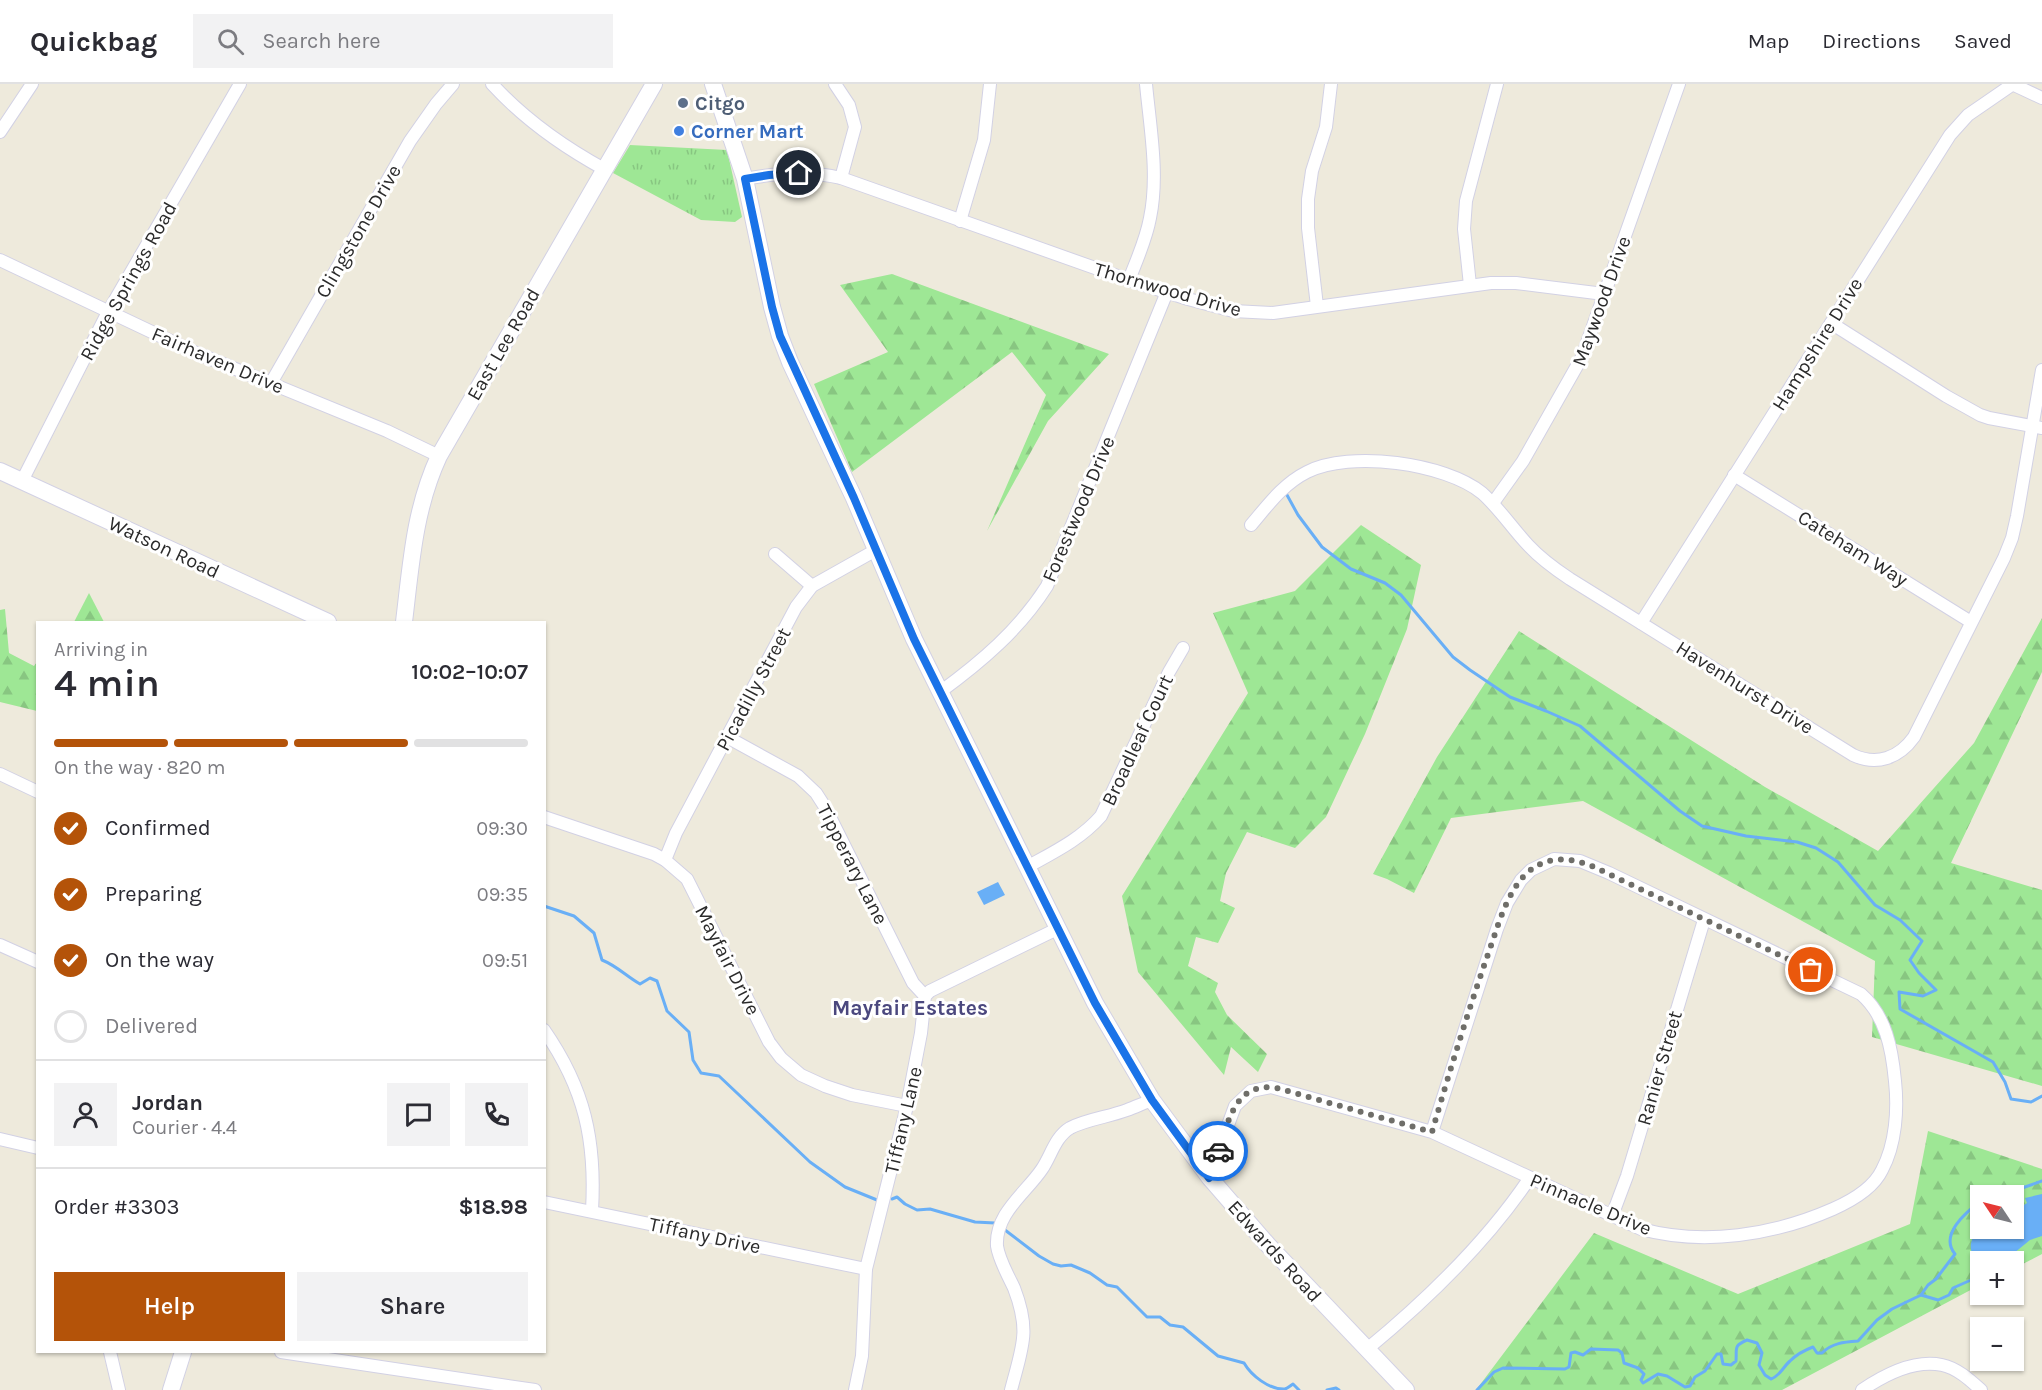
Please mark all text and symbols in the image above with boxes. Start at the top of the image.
search box [193,14,613,68]
text: Quickbag [30,25,157,58]
icon: search [214,25,247,58]
text: Search here [262,28,381,54]
text: Map [1748,29,1789,53]
text: Directions [1822,29,1921,53]
text: Saved [1954,29,2012,53]
place label: Citgo [695,92,745,115]
marker: Citgo [676,96,690,110]
place label: Corner Mart [691,120,804,143]
marker: Corner Mart [672,124,686,138]
pin [773,147,824,198]
icon: home [782,156,815,189]
street label: Clingstone Drive [311,161,406,302]
street label: Ridge Springs Road [75,198,182,365]
street label: Maywood Drive [1567,233,1636,369]
street label: Thornwood Drive [1092,257,1244,321]
street label: Hampshire Drive [1767,274,1868,415]
street label: East Lee Road [462,284,545,404]
street label: Fairhaven Drive [148,322,287,399]
street label: Forestwood Drive [1037,433,1120,586]
street label: Cateham Way [1794,506,1912,591]
street label: Watson Road [105,512,223,583]
street label: Picadilly Street [711,623,796,755]
street label: Havenhurst Drive [1672,636,1818,739]
text: Arriving in [54,638,148,661]
text: 10:02–10:07 [411,659,528,685]
text: 4 min [54,660,160,706]
street label: Broadleaf Court [1097,671,1178,809]
text: On the way · 820 m [54,756,225,779]
street label: Tipperary Lane [812,800,893,928]
icon: check [54,812,87,845]
text: Confirmed [105,815,211,841]
text: 09:30 [476,817,528,840]
icon: check [54,878,87,911]
text: Preparing [105,881,202,907]
text: 09:35 [477,883,528,906]
street label: Mayfair Drive [690,902,765,1019]
icon: check [54,944,87,977]
pin [1785,944,1836,995]
text: On the way [105,947,214,973]
text: 09:51 [482,949,528,972]
icon: bag [1794,953,1827,986]
district label: Mayfair Estates [832,996,988,1020]
street label: Ranier Street [1632,1008,1687,1128]
text: Delivered [105,1013,198,1039]
street label: Tiffany Lane [880,1064,927,1176]
button: person [54,1083,117,1146]
button: chat [387,1083,450,1146]
button: phone [465,1083,528,1146]
text: Jordan [132,1090,203,1116]
text: Courier · 4.4 [132,1116,237,1139]
courier [1188,1121,1248,1181]
icon: car [1202,1135,1235,1168]
street label: Pinnacle Drive [1527,1169,1655,1240]
north arrow [1970,1185,2024,1239]
map controls [1970,1185,2024,1371]
text: Order #3303 [54,1194,179,1220]
text: $18.98 [458,1194,528,1220]
street label: Edwards Road [1223,1196,1326,1307]
street label: Tiffany Drive [647,1212,763,1259]
button: + [1970,1251,2024,1305]
button: Help [54,1272,285,1341]
button: Share [297,1272,528,1341]
button: − [1970,1317,2024,1371]

